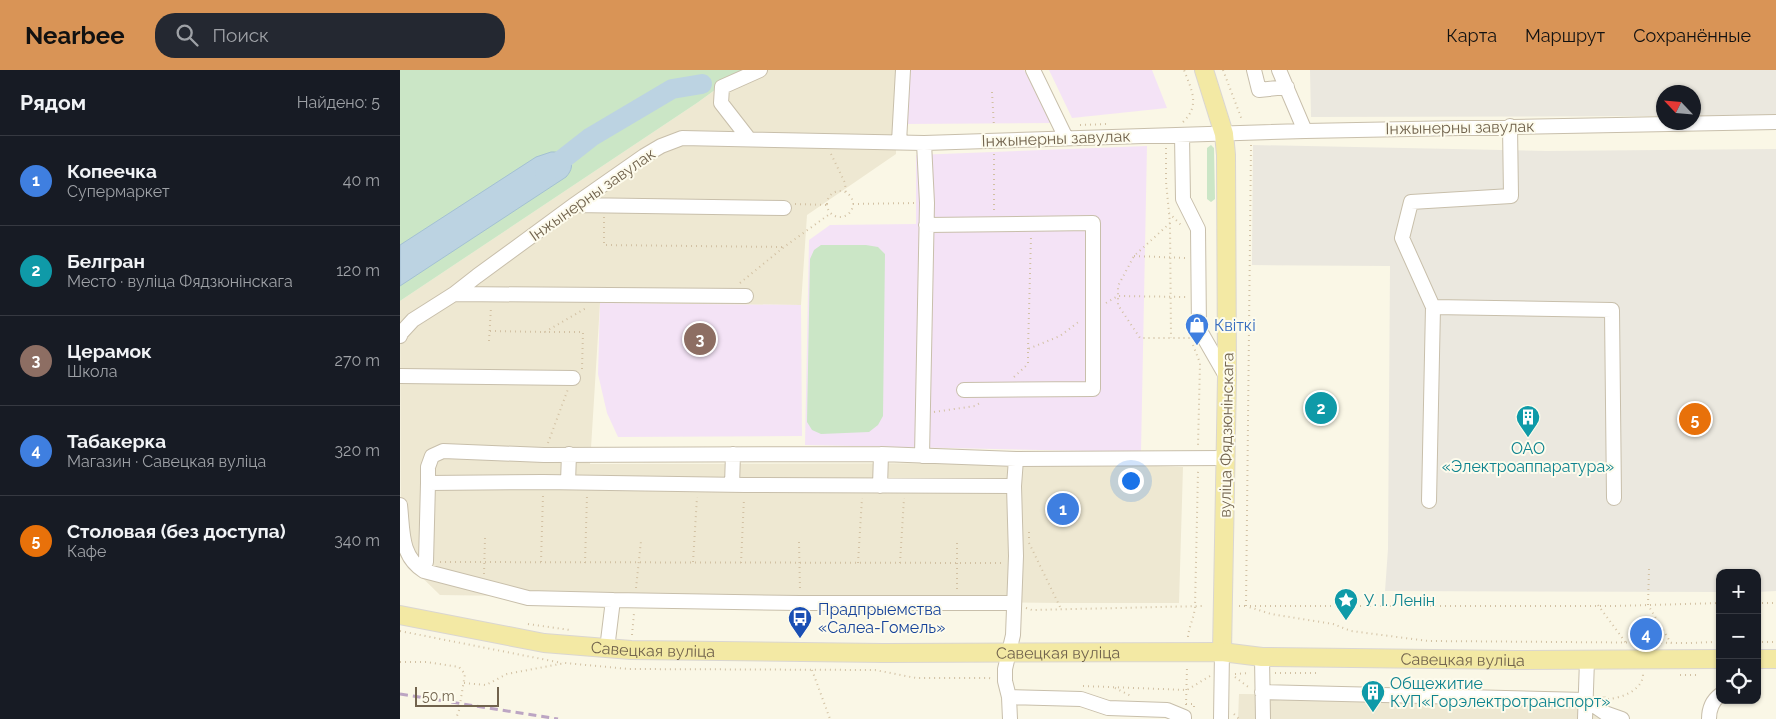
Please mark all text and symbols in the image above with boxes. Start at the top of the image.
search box [155,13,505,58]
text: Nearbee [25,21,125,50]
icon: search [173,21,201,49]
text: Поиск [213,24,269,46]
text: Карта [1446,25,1497,46]
text: Маршрут [1525,25,1605,46]
text: Сохранённые [1633,25,1751,46]
north arrow [1656,85,1701,130]
text: Рядом [20,90,86,115]
text: Найдено: 5 [297,93,380,112]
street label: Інжынерны завулак [1385,117,1535,138]
street label: Інжынерны завулак [981,126,1131,151]
street label: Інжынерны завулак [526,144,659,245]
text: Копеечка [67,160,157,182]
text: 1 [32,171,40,190]
text: 40 m [343,171,380,190]
text: Супермаркет [67,182,170,201]
text: Белгран [67,250,145,272]
text: 2 [31,261,41,280]
text: 120 m [336,261,380,280]
text: Место · вуліца Фядзюнінскага [67,272,293,291]
shop icon: Квіткі [1184,312,1210,346]
place label: Квіткі [1214,316,1256,335]
pin: 3 [684,320,716,358]
text: Церамок [67,340,152,362]
text: 3 [32,351,40,370]
text: 270 m [335,351,380,370]
street label: вуліца Фядзюнінскага [1216,352,1237,518]
text: Школа [67,362,117,381]
pin: 2 [1305,389,1337,427]
pin: 5 [1679,400,1711,438]
building icon: ОАО «Электроаппаратура» [1515,404,1541,438]
text: Табакерка [67,430,166,452]
place label: ОАО «Электроаппаратура» [1442,439,1614,476]
text: 4 [31,441,41,460]
text: 320 m [335,441,380,460]
text: Магазин · Савецкая вуліца [67,452,266,471]
your location [1118,468,1144,494]
pin: 1 [1047,490,1079,528]
text: Столовая (без доступа) [67,520,286,542]
text: 5 [32,531,40,550]
text: 340 m [334,531,380,550]
text: Кафе [67,542,106,561]
map controls [1716,569,1761,704]
button: + [1716,569,1761,614]
place icon: У. І. Ленін [1333,587,1359,621]
place label: У. І. Ленін [1364,591,1435,610]
place label: Прадпрыемства «Салеа-Гомель» [818,600,945,637]
bus stop icon: Прадпрыемства «Салеа-Гомель» [787,605,813,639]
button: − [1716,614,1761,659]
pin: 4 [1630,615,1662,653]
street label: Савецкая вуліца [590,638,715,661]
street label: Савецкая вуліца [996,643,1120,663]
street label: Савецкая вуліца [1400,650,1525,670]
button: locate [1716,659,1761,704]
place label: Общежитие КУП«Горэлектротранспорт» [1390,674,1610,711]
building icon: Общежитие КУП«Горэлектротранспорт» [1360,679,1386,713]
scale bar [415,684,499,707]
text: 50 m [422,688,455,704]

